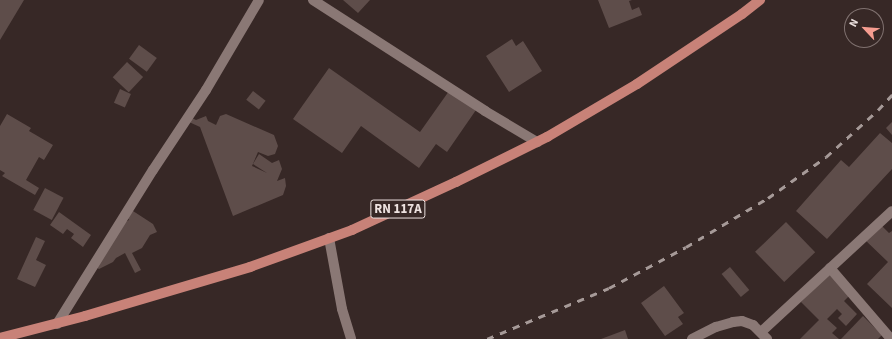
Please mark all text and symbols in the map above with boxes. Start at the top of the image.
north arrow [844,8,884,48]
text: N [845,16,862,30]
road number: RN 117A [370,198,426,220]

